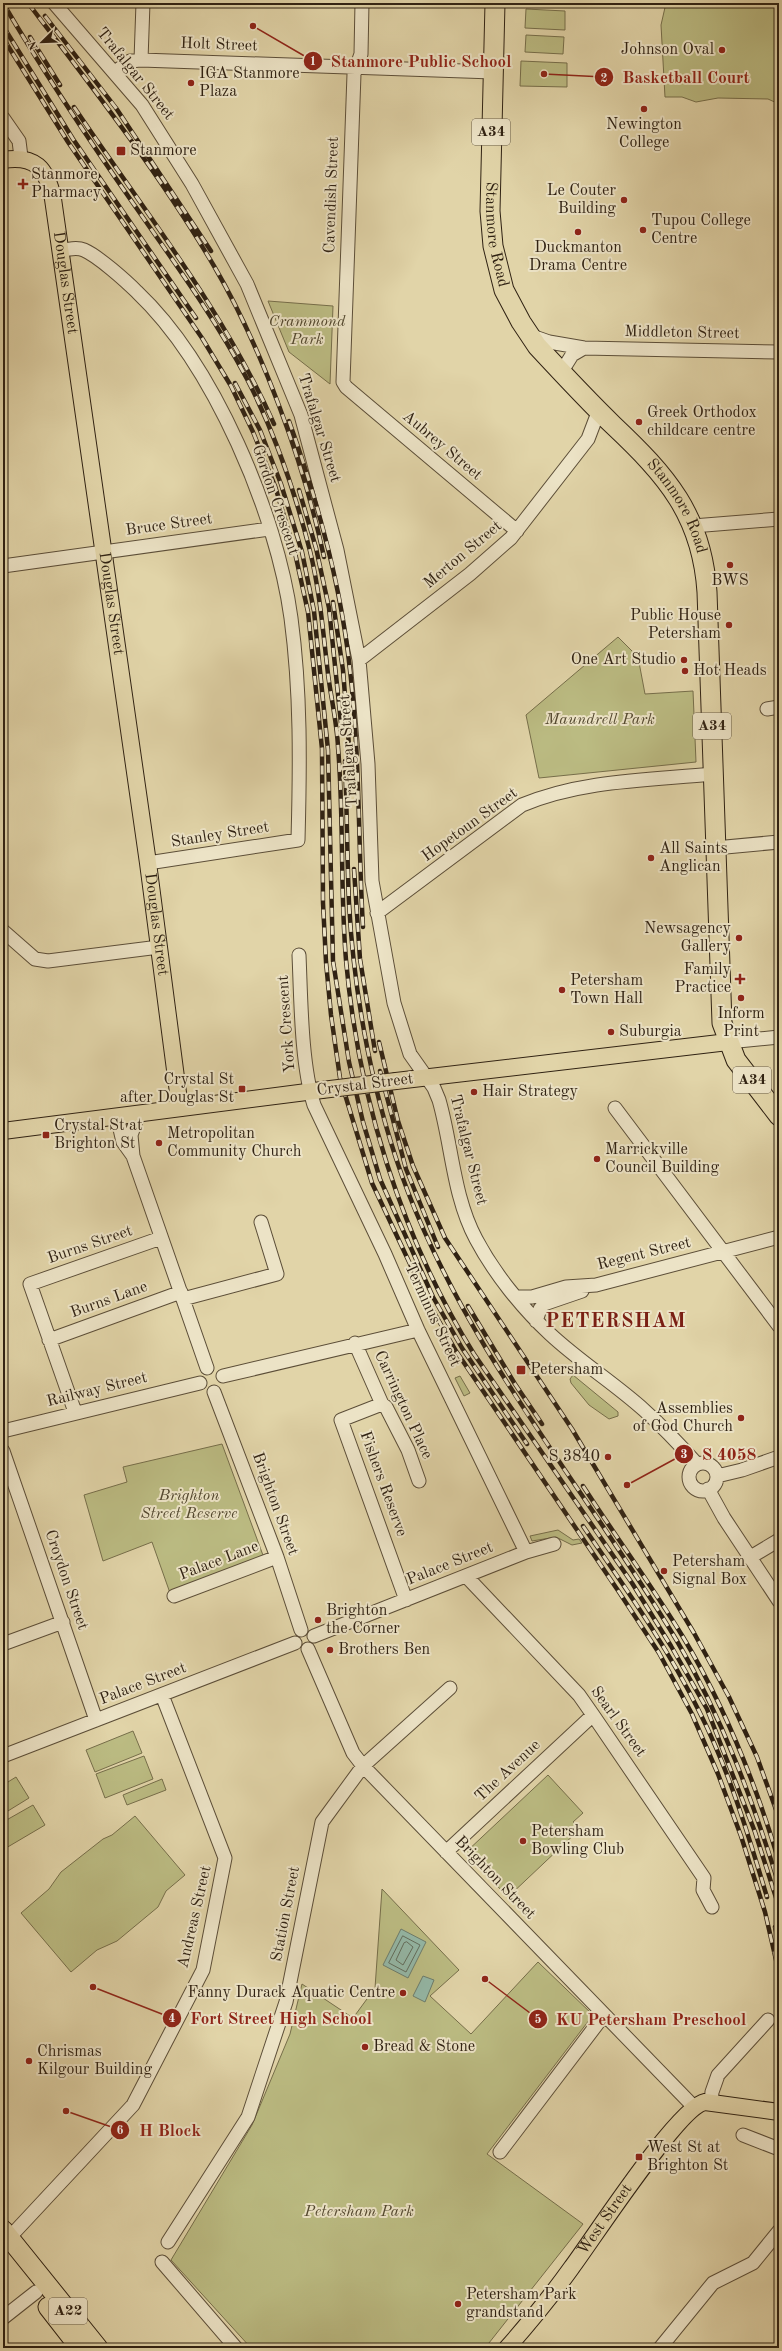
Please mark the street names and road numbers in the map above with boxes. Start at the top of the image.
street label: Trafalgar Street [93,25,177,123]
street label: Holt Street [180,36,258,54]
road number: A34 [472,119,510,145]
street label: Cavendish Street [322,136,342,254]
street label: Stanmore Road [482,181,511,289]
street label: Douglas Street [50,230,80,336]
street label: Middleton Street [624,324,740,342]
street label: Trafalgar Street [295,371,343,485]
street label: Aubrey Street [399,408,485,484]
street label: Gordon Crescent [249,443,302,558]
street label: Stanmore Road [643,456,709,555]
street label: Bruce Street [125,511,214,539]
street label: Merton Street [421,518,505,592]
street label: Douglas Street [96,551,126,656]
street label: Trafalgar Street [337,694,361,808]
road number: A34 [693,713,731,739]
street label: Hopetoun Street [419,785,521,865]
street label: Stanley Street [170,819,271,851]
street label: Douglas Street [141,872,171,977]
street label: York Crescent [276,974,298,1073]
road number: A34 [733,1067,771,1093]
street label: Crystal Street [316,1071,415,1099]
street label: Trafalgar Street [447,1093,490,1207]
street label: Burns Street [46,1223,135,1267]
street label: Regent Street [596,1235,693,1273]
street label: Terminus Street [401,1261,463,1370]
street label: Burns Lane [68,1279,150,1321]
street label: Carrington Place [371,1348,435,1462]
street label: Railway Street [45,1370,149,1410]
street label: Fishers Reserve [357,1429,409,1539]
street label: Brighton Street [249,1450,301,1558]
street label: Croydon Street [41,1528,91,1632]
street label: Palace Lane [177,1539,261,1583]
street label: Palace Street [405,1539,496,1589]
street label: Palace Street [97,1660,189,1708]
street label: Searl Street [587,1684,649,1761]
street label: The Avenue [472,1737,544,1805]
street label: Brighton Street [452,1833,539,1923]
street label: Andreas Street [175,1864,215,1970]
street label: Station Street [269,1865,303,1963]
street label: West Street [575,2181,636,2258]
road number: A22 [49,2298,87,2324]

